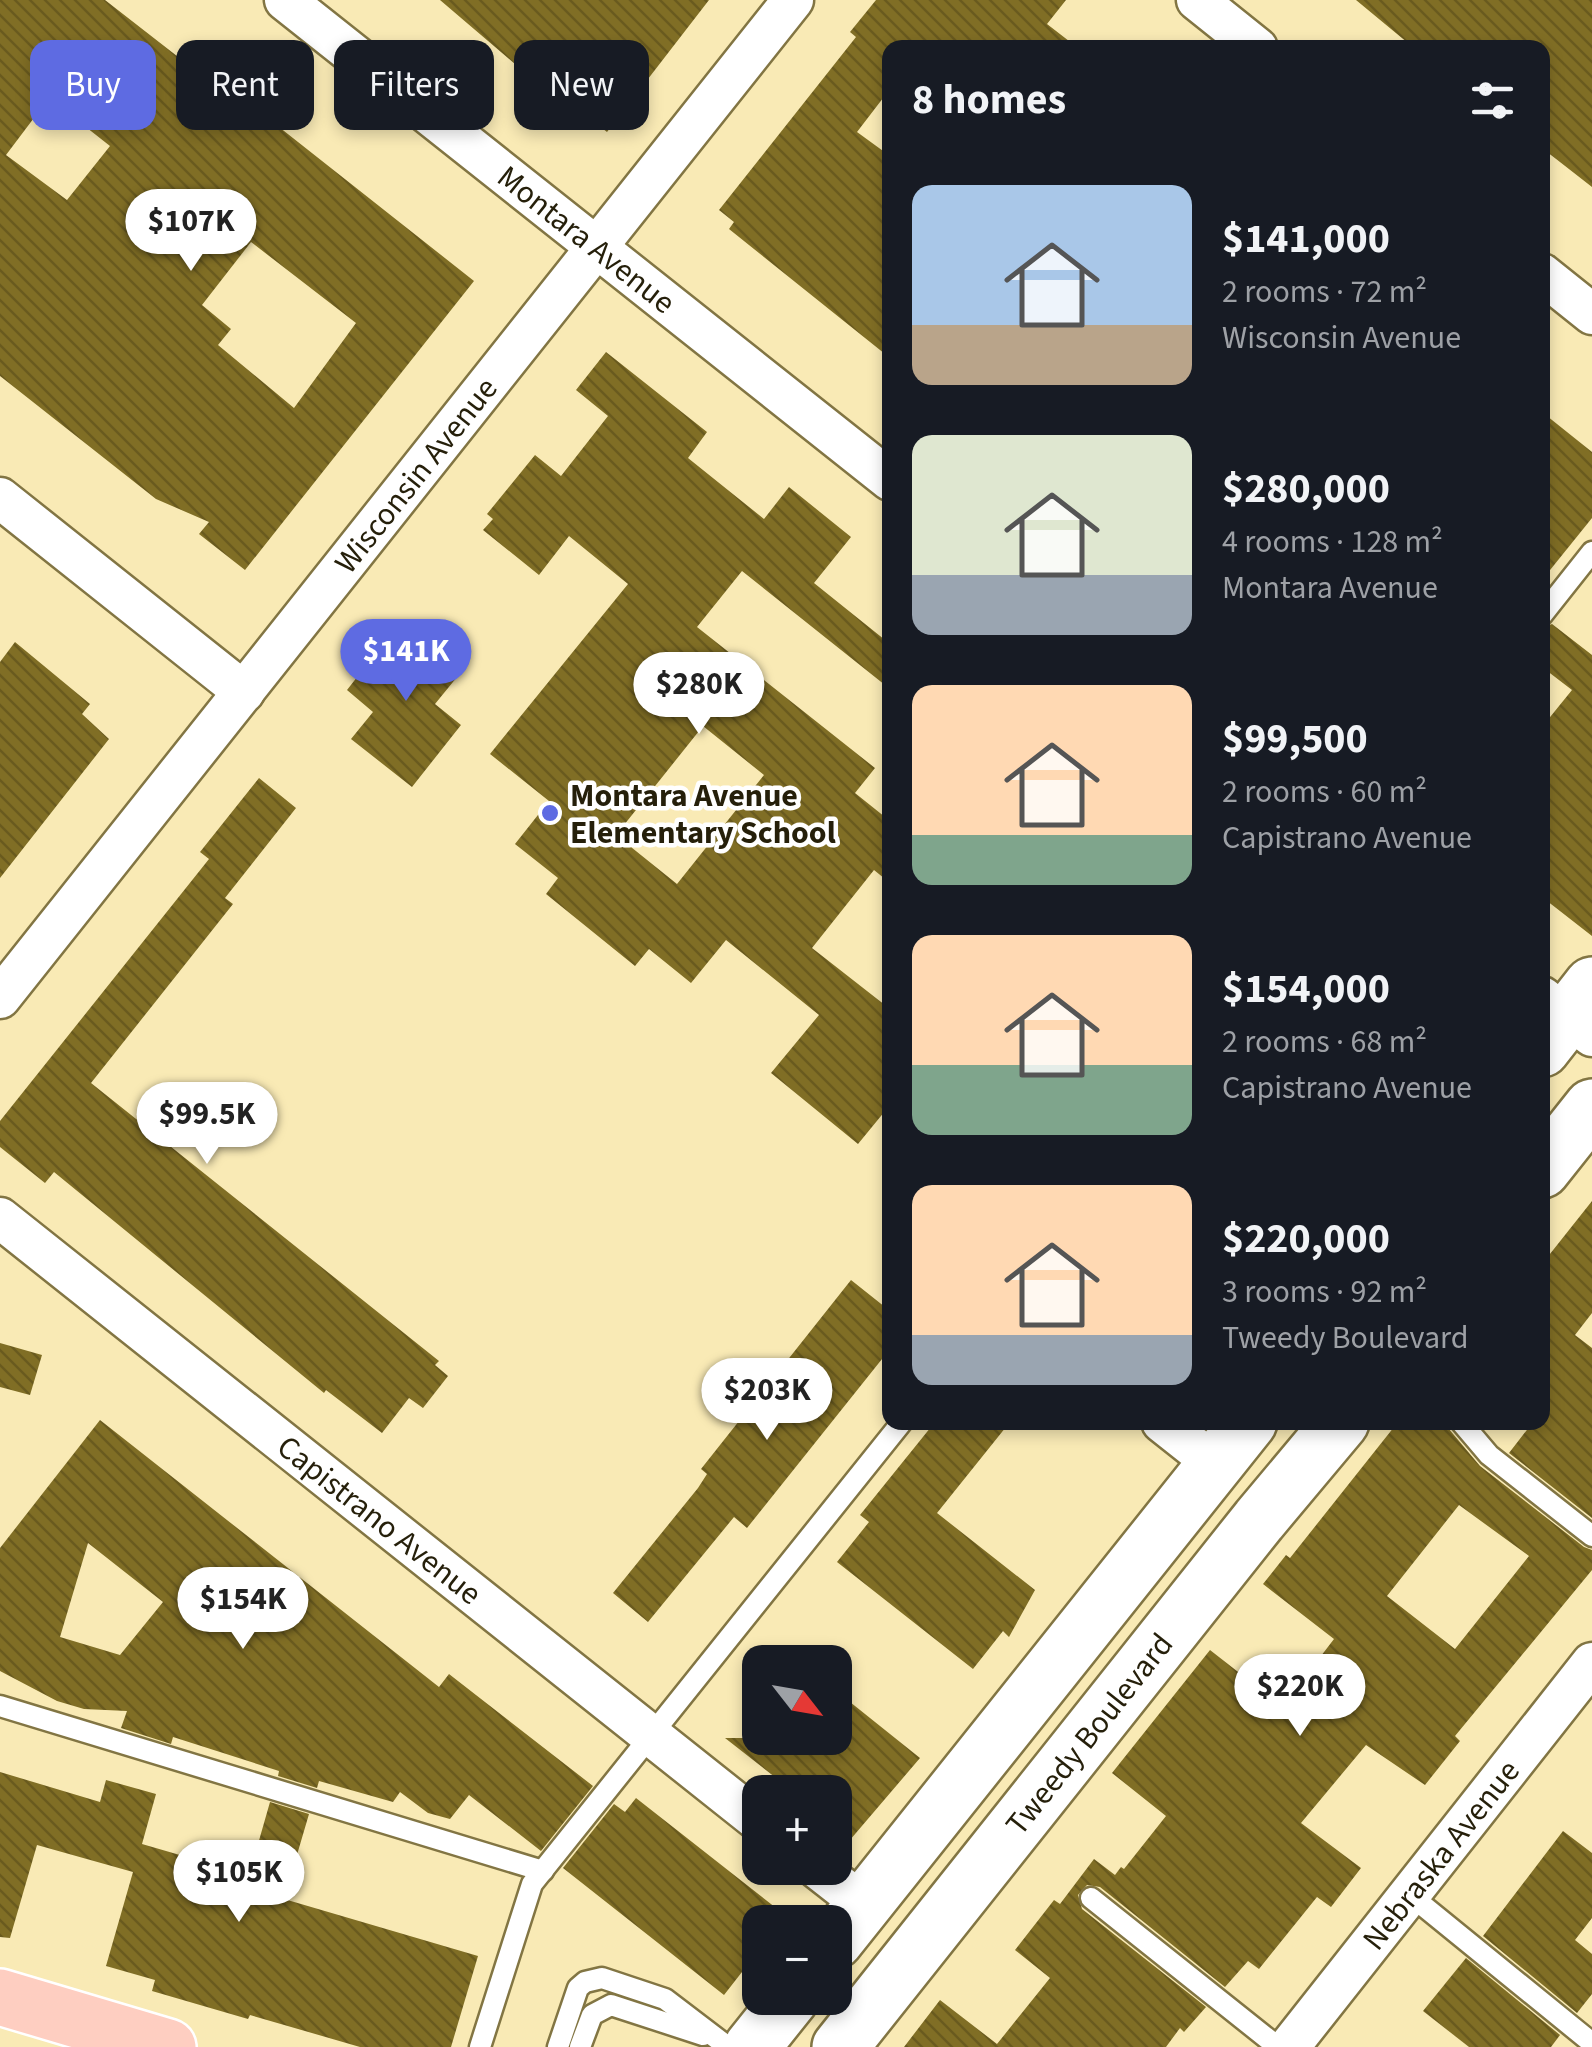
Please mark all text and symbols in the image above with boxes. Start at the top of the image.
chip: Buy [30,40,156,130]
chip: Rent [176,40,314,130]
chip: Filters [334,40,494,130]
chip: New [514,40,649,130]
text: 8 homes [912,70,1066,130]
icon: filters [1465,73,1520,128]
street label: Montara Avenue [487,155,685,325]
pin: $107K [121,189,261,274]
text: $107K [147,198,235,244]
text: $141,000 [1222,209,1390,269]
icon: home [992,225,1112,345]
text: 2 rooms · 72 m² [1222,269,1427,315]
text: Wisconsin Avenue [1222,315,1461,361]
street label: Wisconsin Avenue [324,368,509,584]
text: $280,000 [1222,459,1390,519]
icon: home [992,475,1112,595]
text: 4 rooms · 128 m² [1222,519,1443,565]
text: Montara Avenue [1222,565,1438,611]
pin: $141K [336,619,476,704]
text: $141K [362,628,450,674]
pin: $280K [629,652,769,737]
text: $280K [655,661,743,707]
text: $99,500 [1222,709,1368,769]
icon: home [992,725,1112,845]
text: 2 rooms · 60 m² [1222,769,1427,815]
place label: Montara Avenue Elementary School [570,773,836,856]
marker: Montara Avenue Elementary School [539,802,561,824]
text: Capistrano Avenue [1222,815,1472,861]
text: $154,000 [1222,959,1390,1019]
icon: home [992,975,1112,1095]
text: 2 rooms · 68 m² [1222,1019,1427,1065]
text: Capistrano Avenue [1222,1065,1472,1111]
pin: $99.5K [126,1082,288,1167]
text: $99.5K [159,1091,255,1137]
text: $220,000 [1222,1209,1390,1269]
icon: home [992,1225,1112,1345]
text: 3 rooms · 92 m² [1222,1269,1427,1315]
text: Tweedy Boulevard [1222,1315,1469,1361]
pin: $203K [697,1358,837,1443]
text: $203K [723,1367,811,1413]
street label: Capistrano Avenue [267,1425,491,1616]
pin: $154K [173,1567,313,1652]
text: $154K [199,1576,287,1622]
street label: Tweedy Boulevard [995,1624,1184,1845]
north arrow [742,1645,852,1755]
map controls [742,1645,852,2015]
pin: $220K [1230,1654,1370,1739]
text: $220K [1256,1663,1344,1709]
street label: Nebraska Avenue [1352,1750,1531,1960]
button: + [742,1775,852,1885]
pin: $105K [169,1840,309,1925]
text: $105K [195,1849,283,1895]
button: − [742,1905,852,2015]

